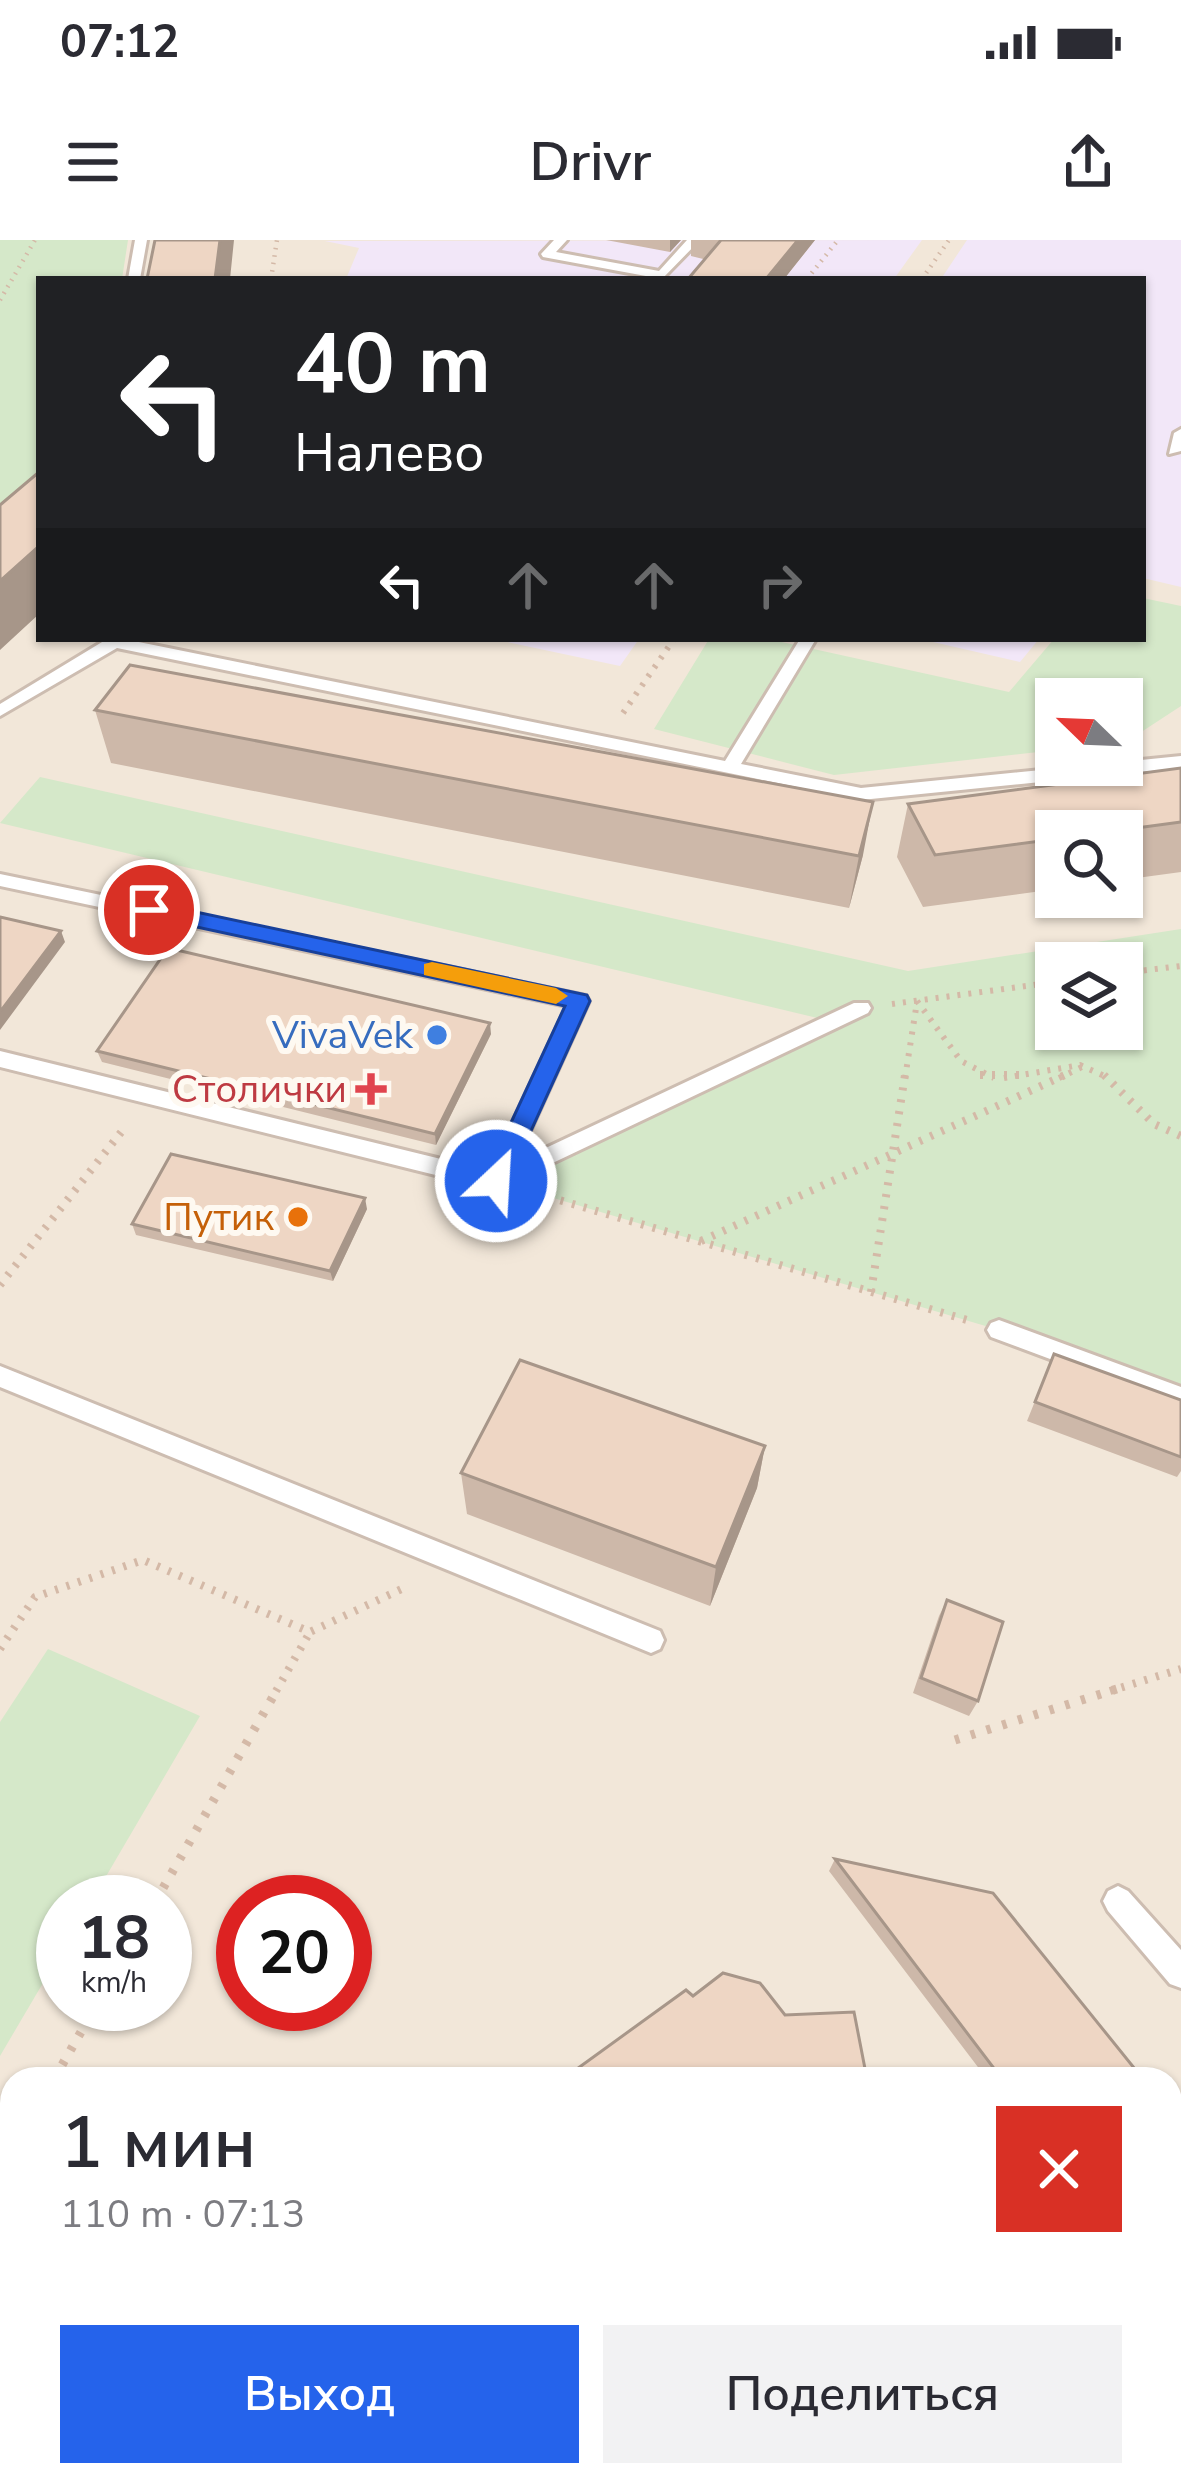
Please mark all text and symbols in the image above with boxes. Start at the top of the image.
text: 07:12 [60,12,179,73]
text: Drivr [529,125,652,199]
icon: menu [60,129,126,195]
icon: share [1055,129,1121,195]
text: 40 m [294,307,491,422]
icon: left [96,324,252,480]
text: Налево [294,416,485,490]
icon: left [369,552,435,618]
icon: ahead [495,552,561,618]
icon: ahead [621,552,687,618]
icon: right [747,552,813,618]
north arrow [1035,678,1143,786]
map controls [1035,678,1143,1050]
button: search [1035,810,1143,918]
pin [98,859,200,961]
icon: arrive [116,877,182,943]
button: layers [1035,942,1143,1050]
place label: VivaVek [271,1009,413,1062]
marker: VivaVek [424,1022,450,1048]
place label: Столички [172,1063,347,1116]
marker: Столички [358,1076,384,1102]
position arrow [433,1118,559,1244]
place label: Путик [163,1191,274,1244]
marker: Путик [285,1204,311,1230]
speed limit sign: 20 [216,1875,372,2031]
text: 18 [78,1897,150,1979]
text: km/h [81,1962,147,2003]
text: 1 мин [60,2094,256,2192]
button: close [996,2106,1122,2232]
text: 110 m · 07:13 [60,2188,305,2241]
button: Выход [60,2325,579,2463]
button: Поделиться [603,2325,1122,2463]

